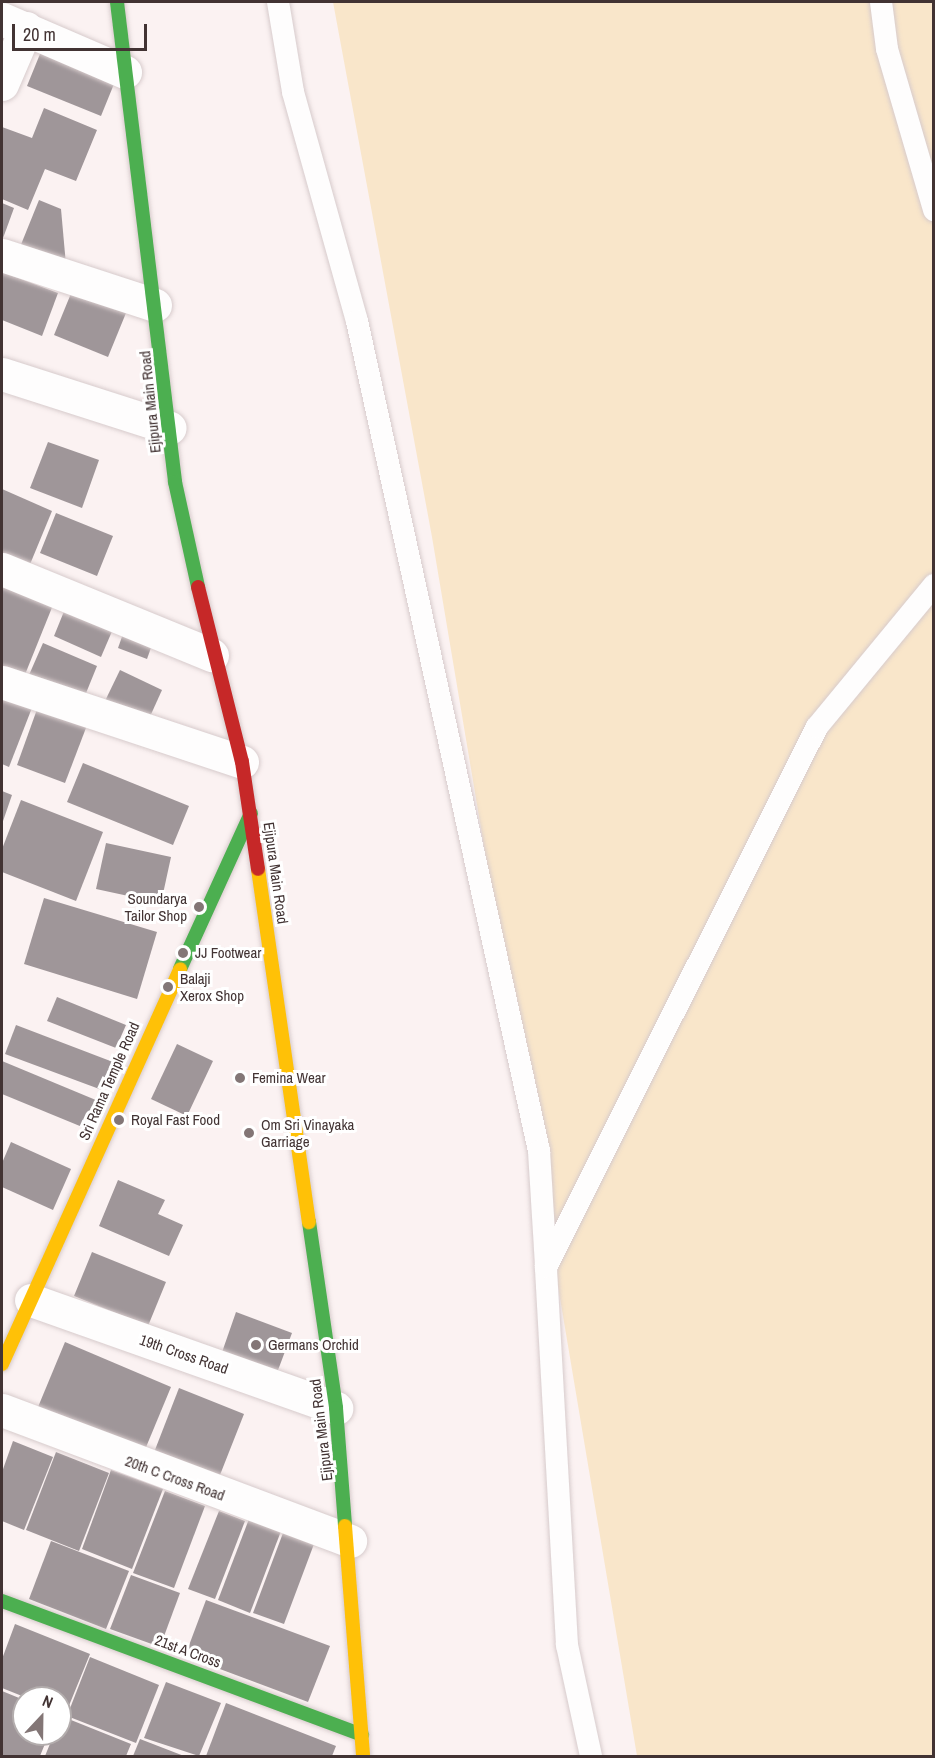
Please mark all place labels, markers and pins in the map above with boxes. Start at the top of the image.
place label: Soundarya Tailor Shop [125,889,187,924]
marker: Soundarya Tailor Shop [192,900,206,914]
place label: JJ Footwear [195,944,261,962]
marker: JJ Footwear [176,946,190,960]
place label: Balaji Xerox Shop [180,969,244,1004]
marker: Balaji Xerox Shop [161,980,175,994]
place label: Femina Wear [252,1069,326,1087]
marker: Femina Wear [233,1071,247,1085]
place label: Royal Fast Food [131,1111,220,1129]
marker: Royal Fast Food [112,1113,126,1127]
place label: Om Sri Vinayaka Garriage [261,1115,354,1150]
marker: Om Sri Vinayaka Garriage [242,1126,256,1140]
place label: Germans Orchid [268,1336,359,1354]
marker: Germans Orchid [249,1338,263,1352]

